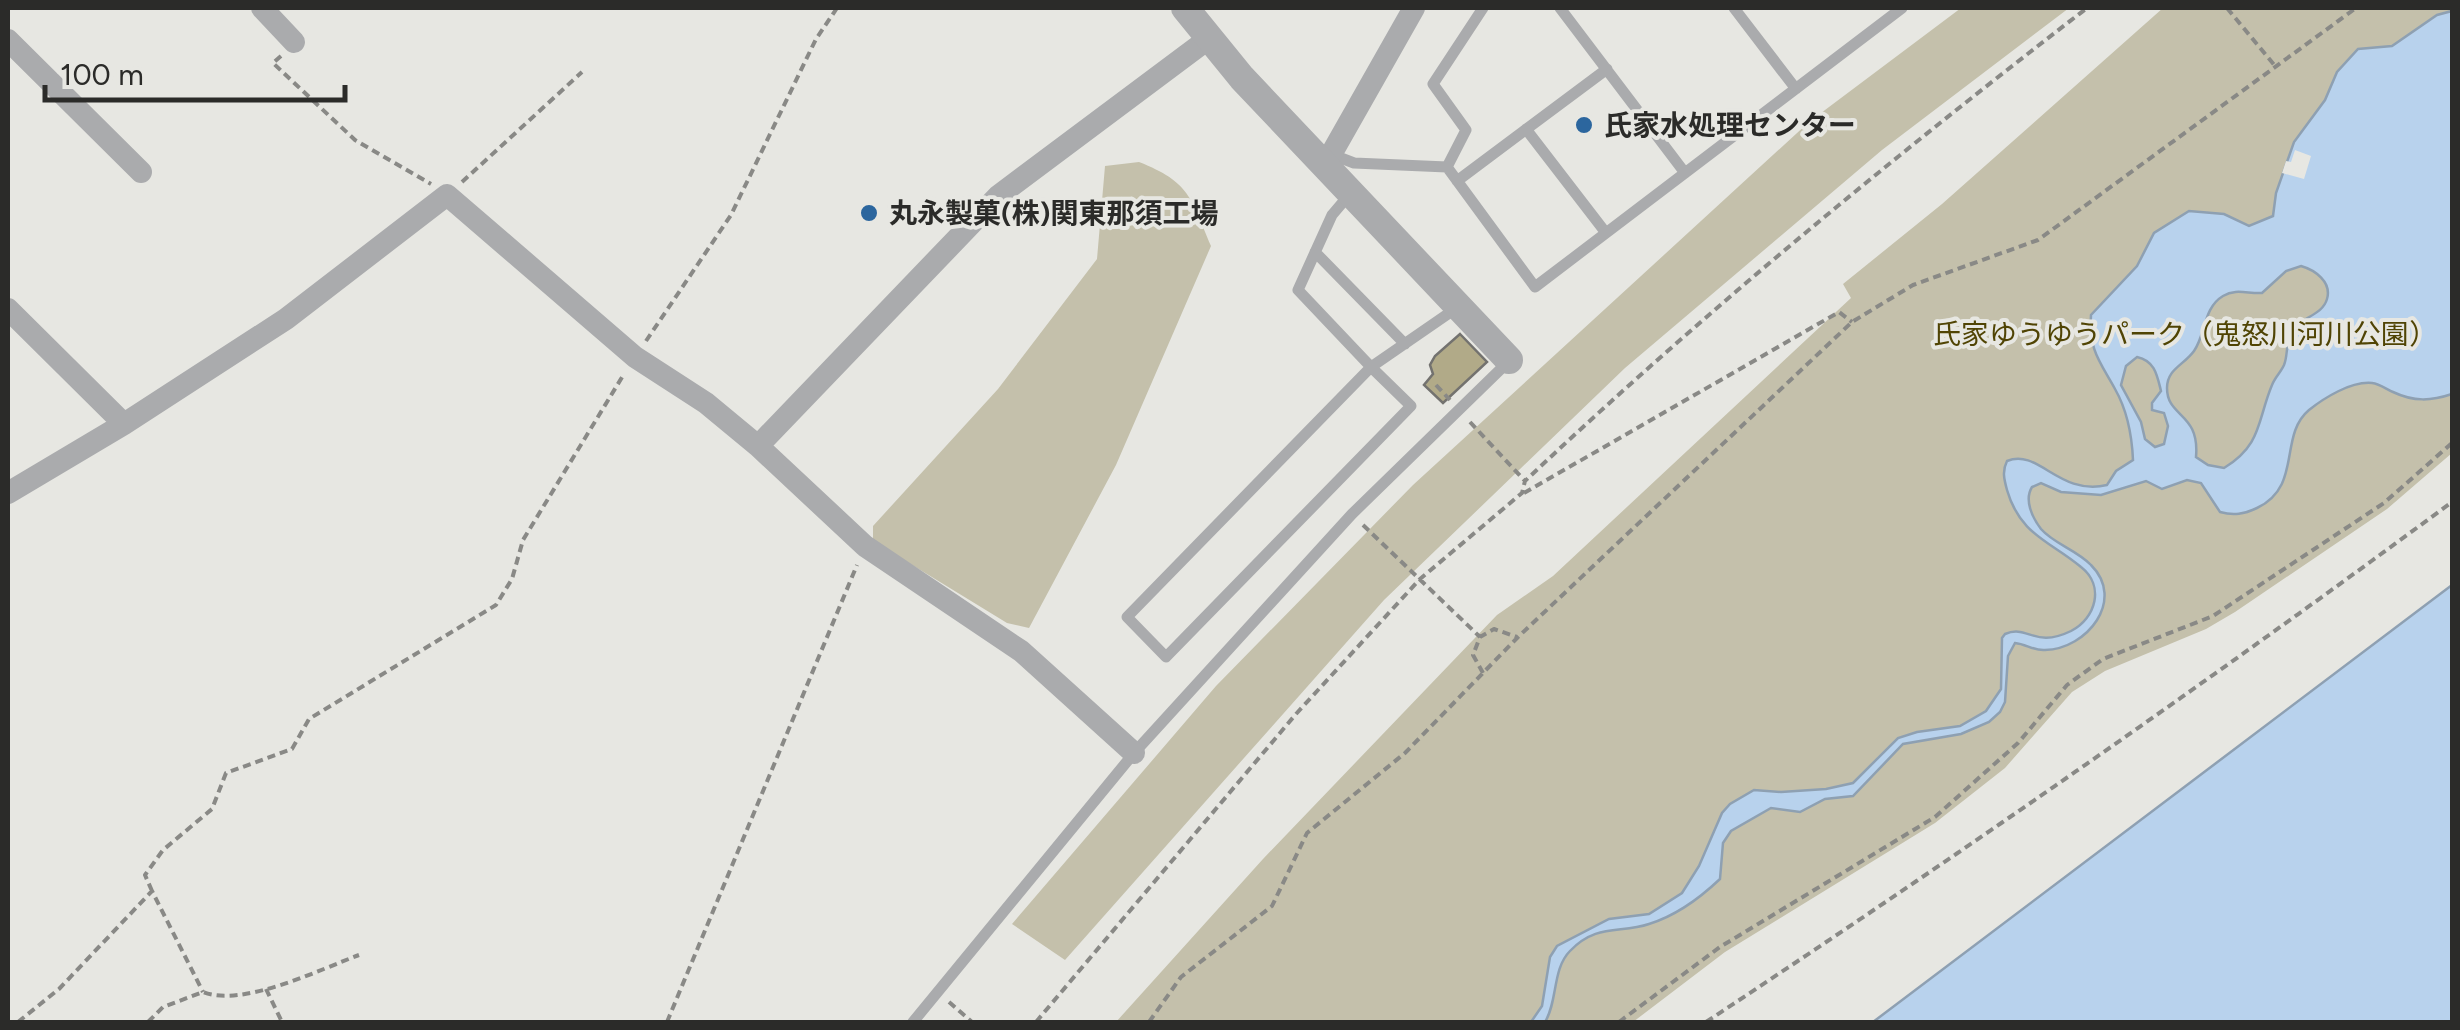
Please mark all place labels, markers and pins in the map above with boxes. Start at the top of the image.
place label: 氏家水処理センター [1604,108,1856,142]
marker: 氏家水処理センター [1573,114,1595,136]
place label: 丸永製菓(株)関東那須工場 [889,196,1218,230]
marker: 丸永製菓(株)関東那須工場 [858,202,880,224]

